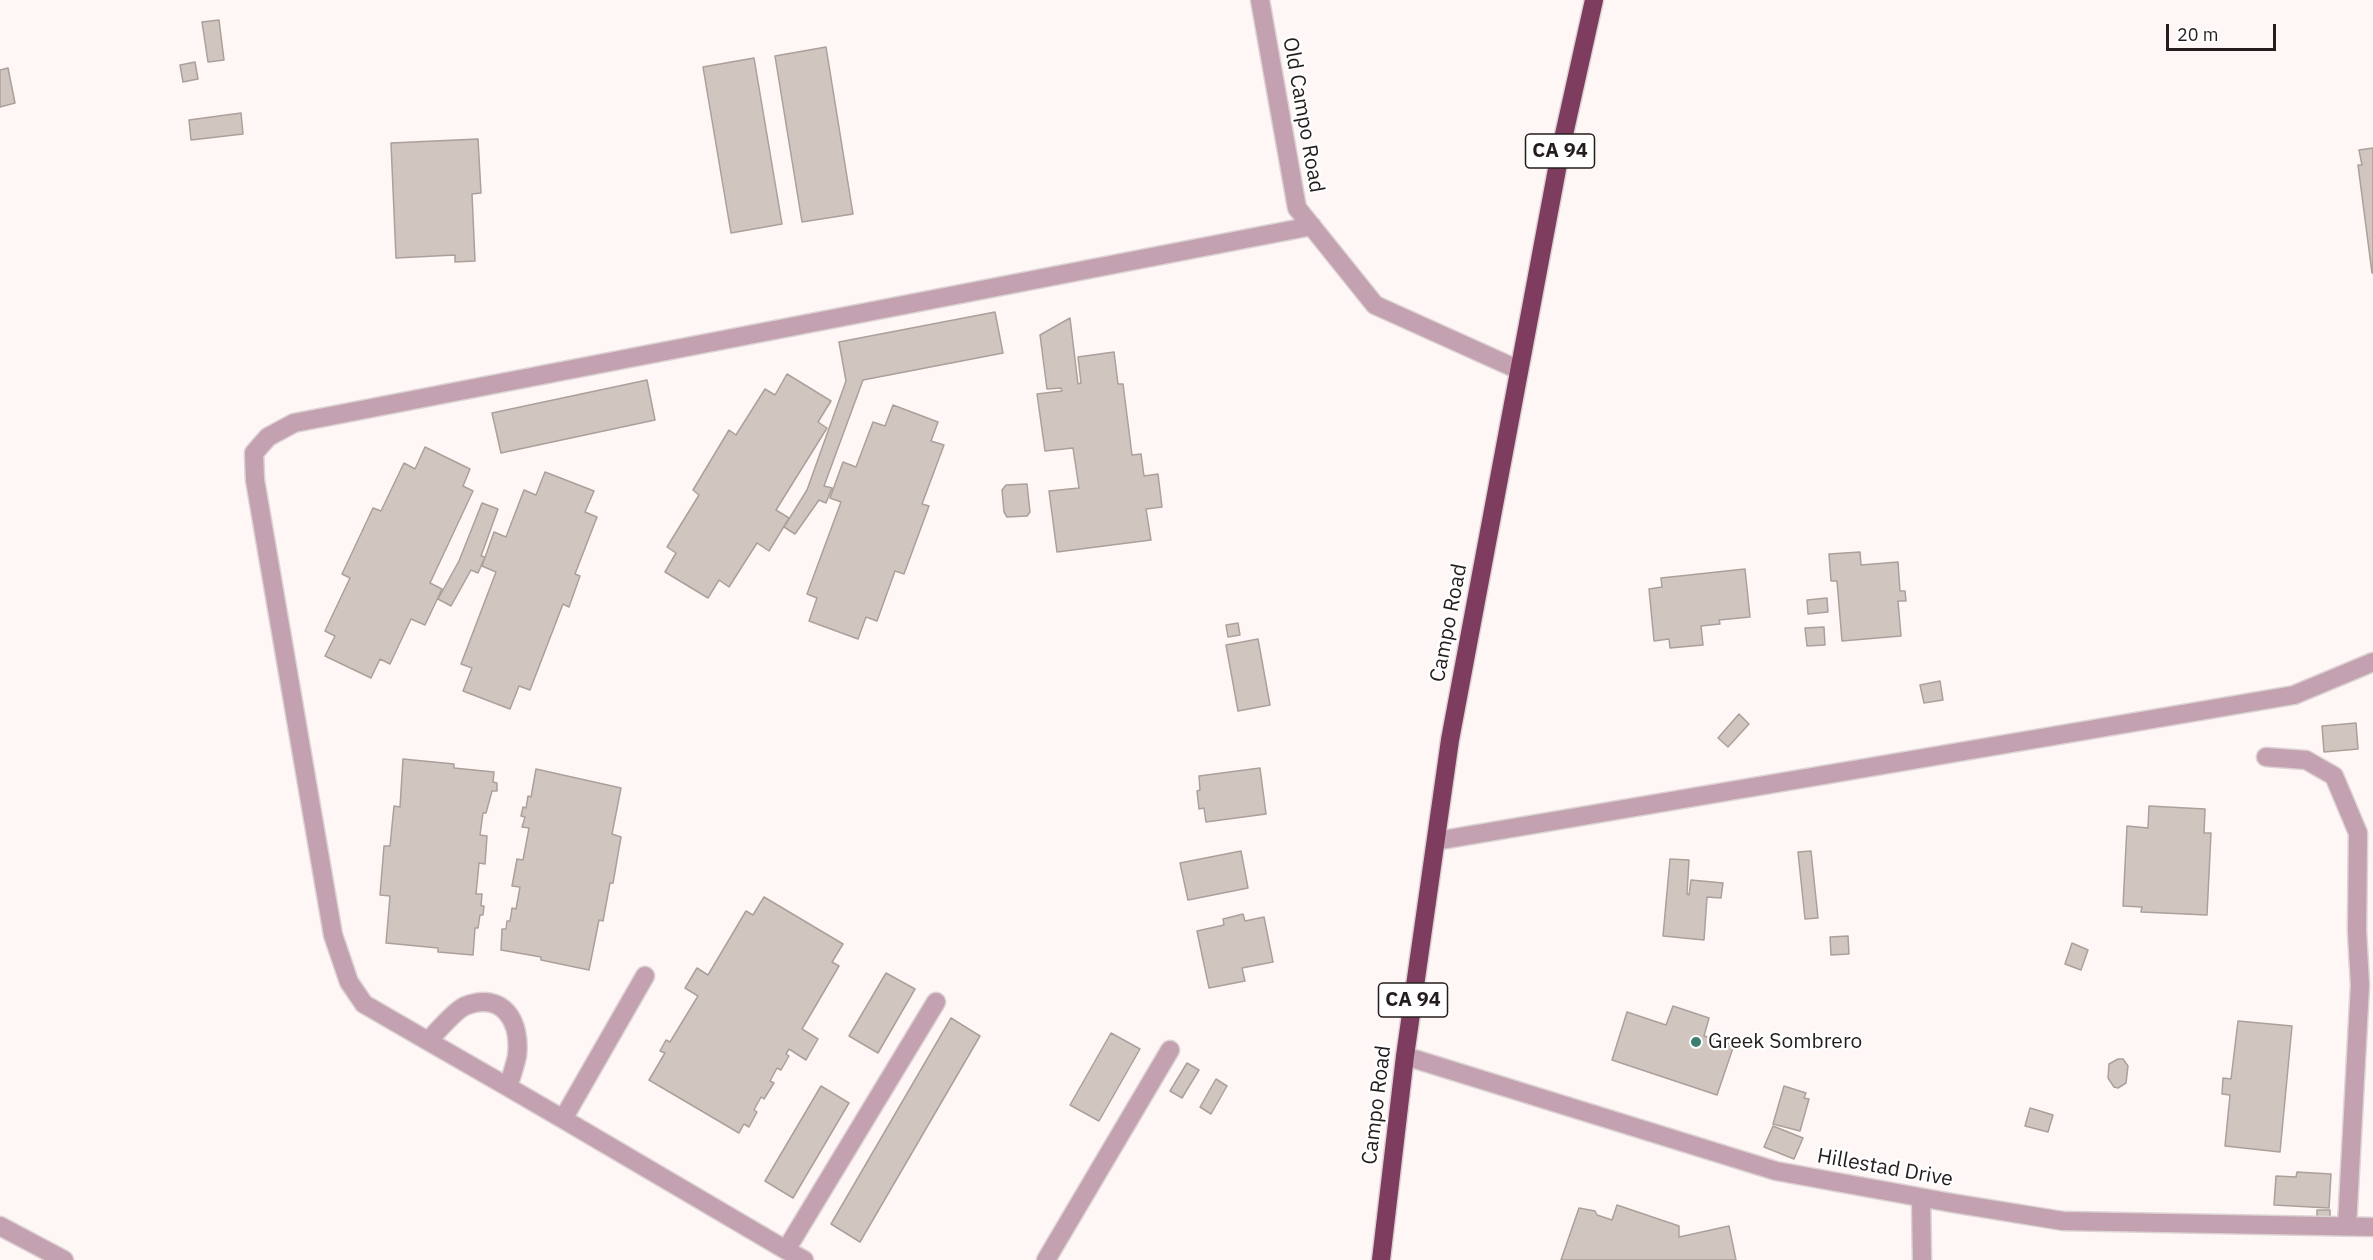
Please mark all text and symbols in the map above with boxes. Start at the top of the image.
scale bar [2169,12,2278,50]
text: 20 m [2177,23,2219,46]
street label: Old Campo Road [1277,35,1329,195]
road number: CA 94 [1526,134,1594,168]
street label: Campo Road [1425,562,1473,684]
road number: CA 94 [1378,983,1448,1017]
place label: Greek Sombrero [1708,1029,1862,1055]
marker: Greek Sombrero [1689,1035,1703,1049]
street label: Campo Road [1357,1044,1397,1166]
street label: Hillestad Drive [1815,1144,1955,1192]

